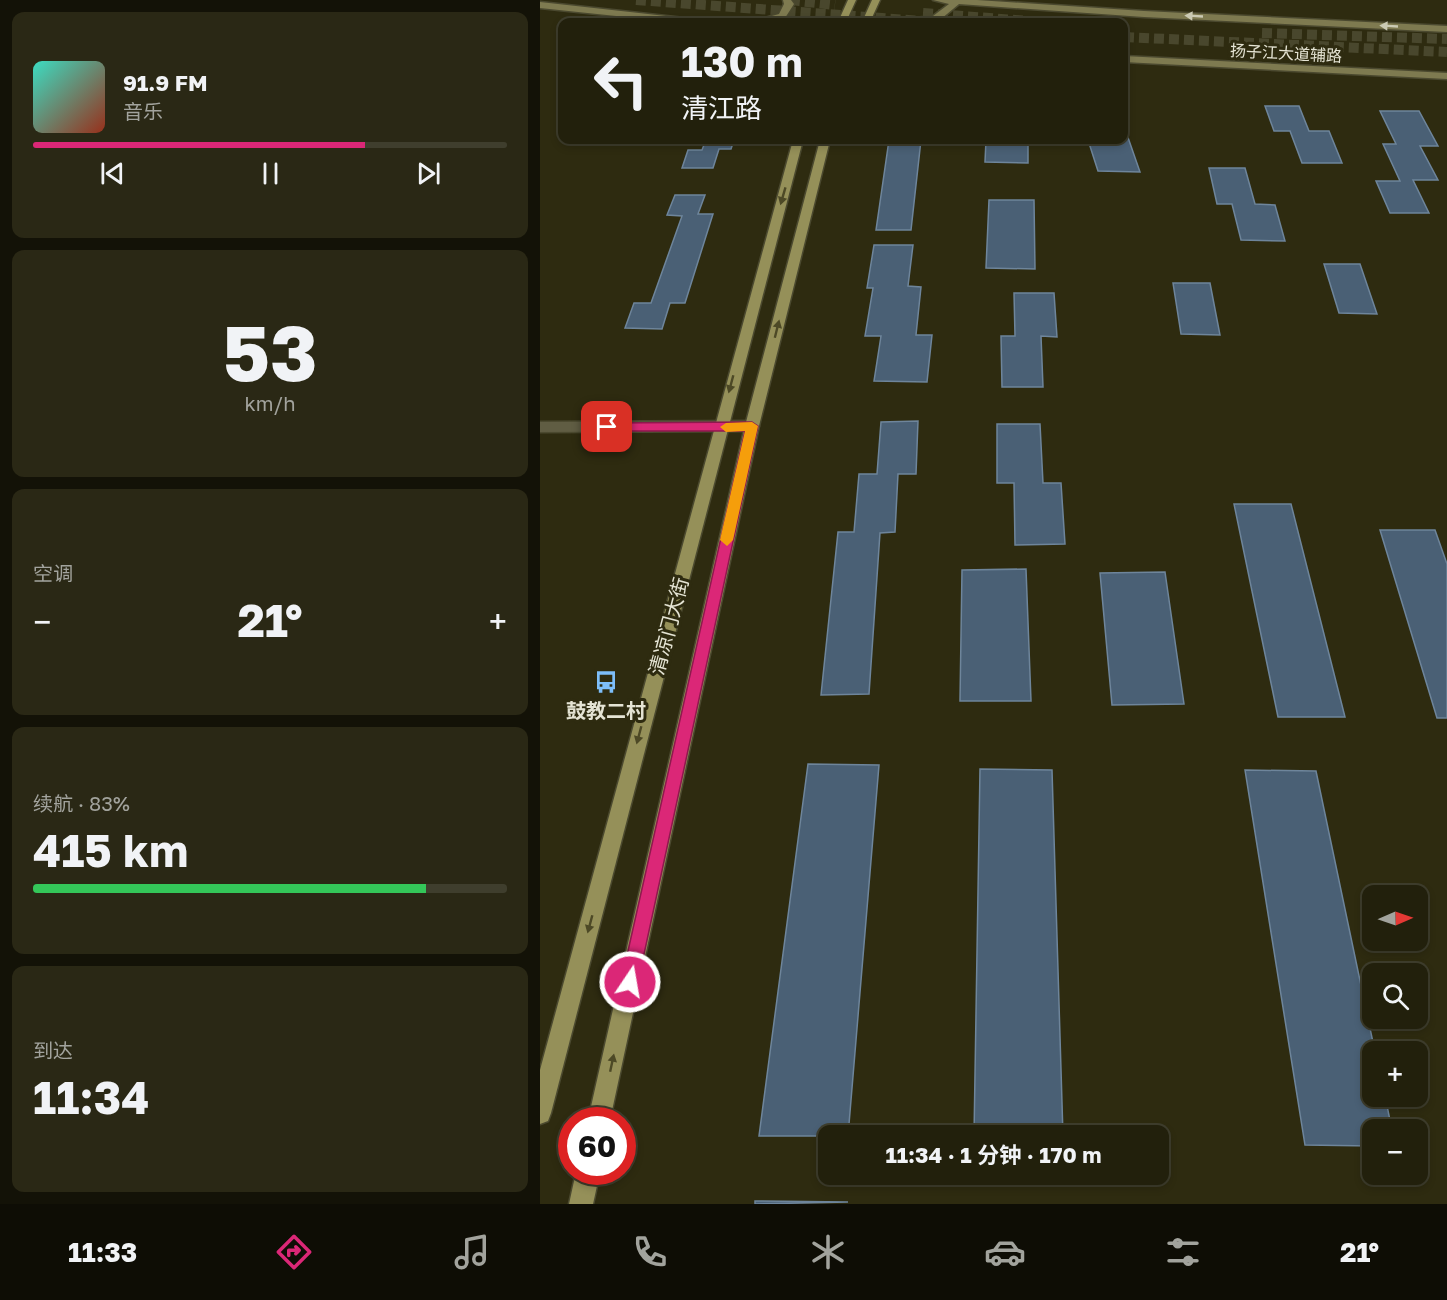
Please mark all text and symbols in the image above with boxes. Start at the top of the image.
one-way arrow [1184,12,1203,21]
one-way arrow [1379,22,1398,31]
text: 130 m [681,36,803,86]
street label: 扬子江大道辅路 [1230,40,1342,66]
icon: left [582,42,660,120]
text: 91.9 FM [123,69,207,96]
text: 清江路 [681,92,762,124]
text: 音乐 [123,99,163,123]
icon: previous [96,157,129,190]
icon: pause [254,157,287,190]
icon: next [412,157,445,190]
one-way arrow [778,187,787,205]
text: 53 [222,305,318,398]
one-way arrow [772,320,782,338]
one-way arrow [726,375,736,393]
text: km/h [245,391,295,415]
pin [581,401,632,452]
icon: arrive [590,410,623,443]
text: 空调 [33,561,73,585]
street label: 清凉门大街 [643,575,693,677]
text: 21° [237,593,303,647]
text: − [33,602,51,641]
text: + [489,602,507,641]
bus stop icon: 鼓教二村 [593,669,619,695]
place label: 鼓教二村 [566,698,646,722]
one-way arrow [634,726,643,744]
text: 续航 · 83% [33,791,130,815]
text: 415 km [33,823,188,877]
north arrow [1362,885,1428,951]
map controls [1362,885,1428,1185]
one-way arrow [584,915,594,933]
position arrow [598,950,662,1014]
button: search [1362,963,1428,1029]
text: 到达 [33,1038,73,1062]
button: + [1362,1041,1428,1107]
one-way arrow [608,1054,617,1073]
text: 11:34 [33,1070,149,1124]
speed limit sign: 60 [558,1107,636,1185]
button: − [1362,1119,1428,1185]
text: 11:34 · 1 分钟 · 170 m [885,1141,1102,1168]
icon: directions [273,1231,315,1273]
icon: music [451,1231,493,1273]
icon: phone [629,1231,671,1273]
icon: climate [807,1231,849,1273]
icon: car [984,1231,1026,1273]
icon: filters [1162,1231,1204,1273]
text: 11:33 [68,1236,137,1268]
text: 21° [1340,1236,1379,1268]

